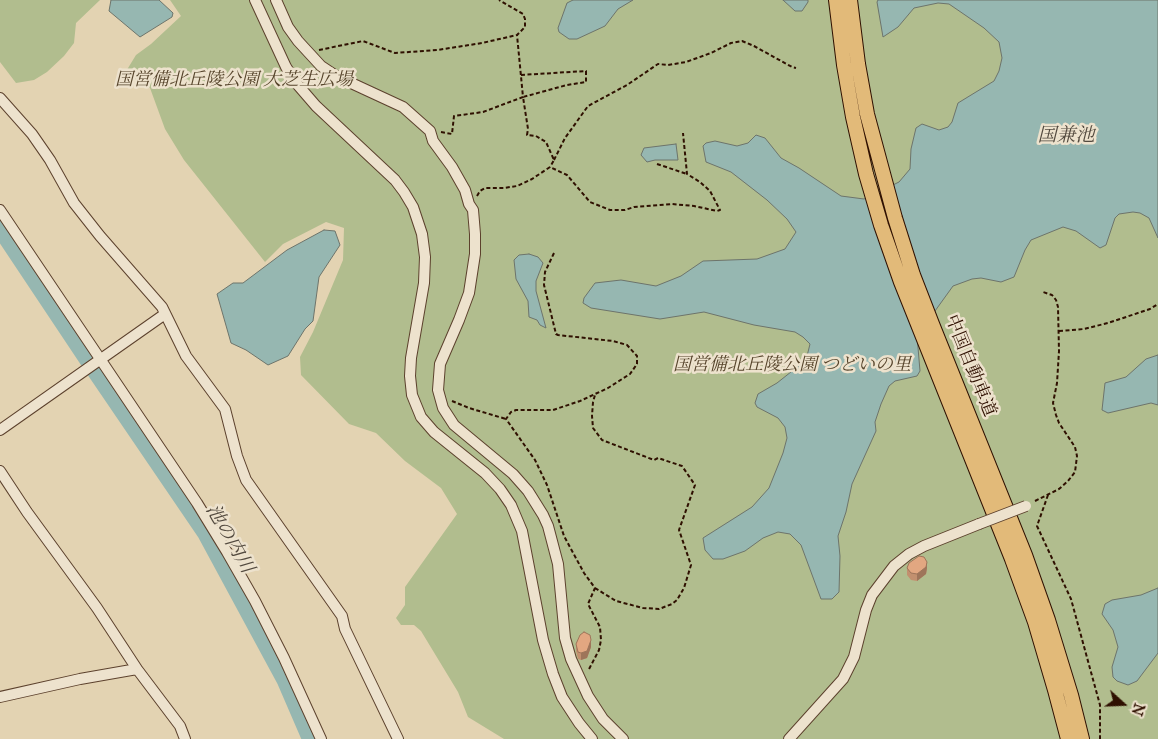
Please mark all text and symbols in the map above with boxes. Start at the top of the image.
park label: 国営備北丘陵公園 大芝生広場 [115,70,353,92]
water label: 国兼池 [1038,125,1094,147]
street label: 中国自動車道 [940,312,1000,420]
park label: 国営備北丘陵公園 つどいの里 [673,355,911,377]
water label: 池の内川 [200,500,258,578]
north arrow [1098,679,1148,729]
text: N [1128,701,1148,718]

